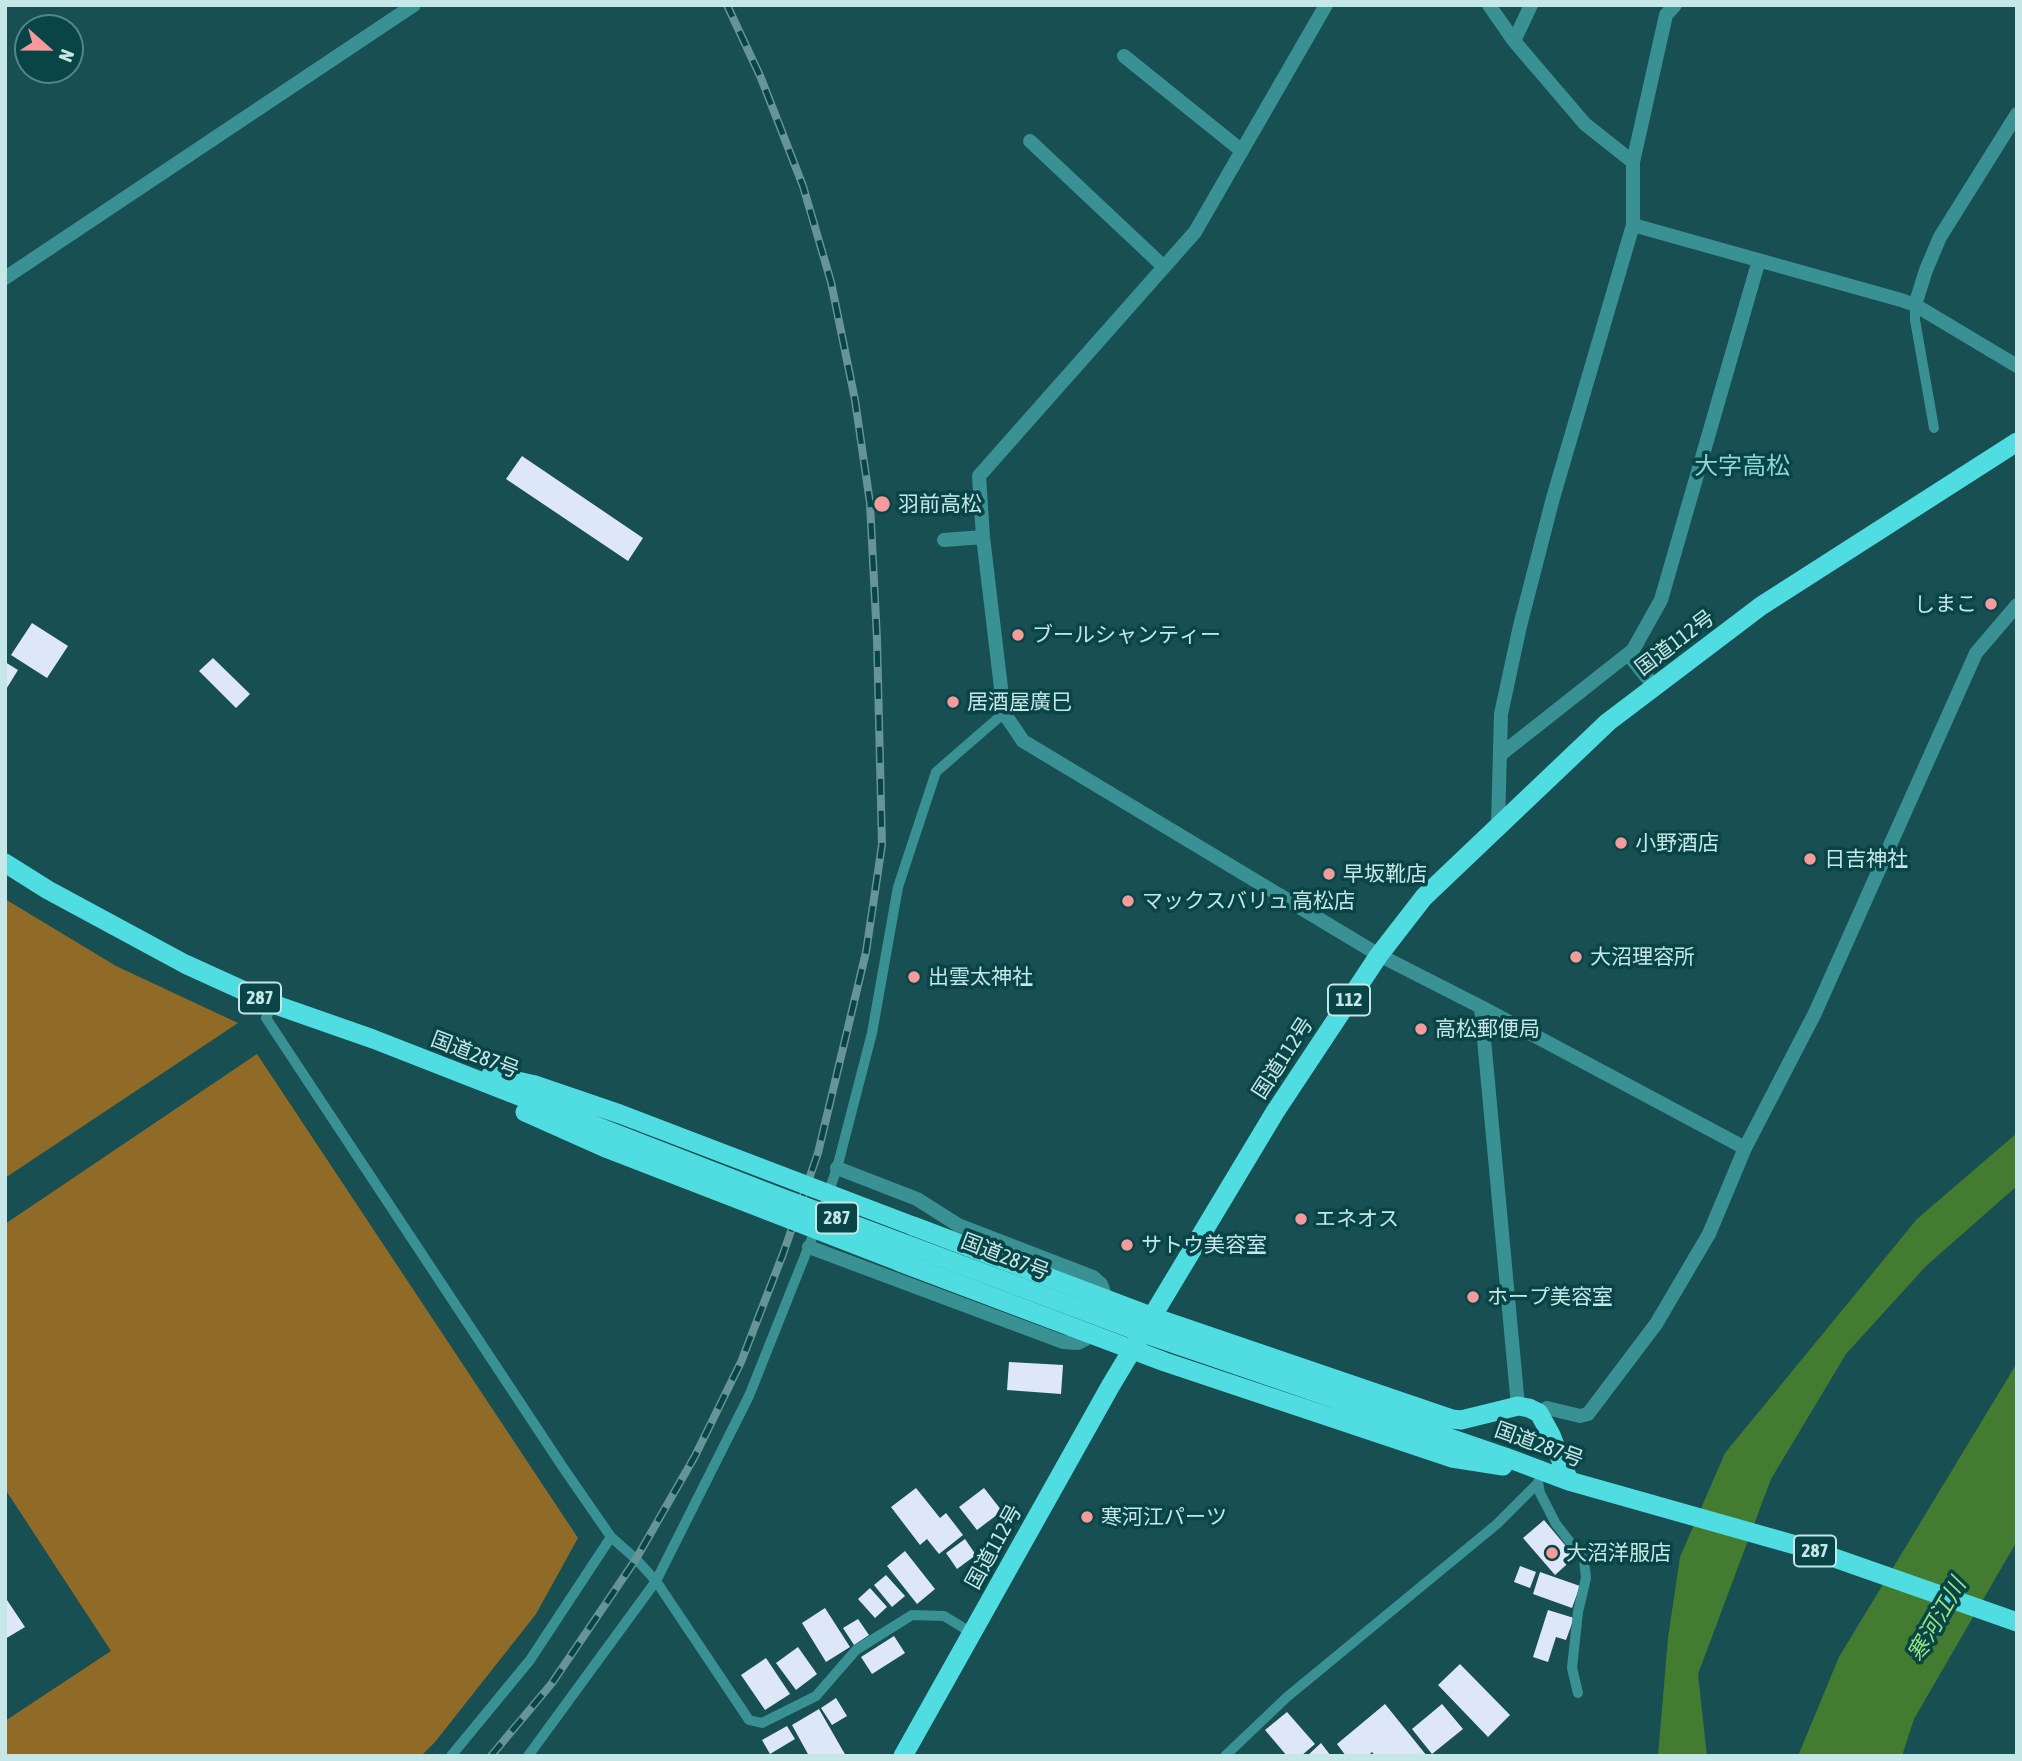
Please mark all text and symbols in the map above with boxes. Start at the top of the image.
north arrow [14,14,84,84]
text: N [54,47,79,65]
district label: 大字高松 [1694,452,1790,480]
place label: 羽前高松 [898,491,982,517]
marker: 羽前高松 [872,494,892,514]
place label: しまこ [1914,591,1977,617]
marker: しまこ [1983,596,1999,612]
street label: 国道112号 [1630,605,1720,681]
place label: ブールシャンティー [1032,622,1221,648]
marker: ブールシャンティー [1010,627,1026,643]
place label: 居酒屋廣巳 [967,689,1072,715]
marker: 居酒屋廣巳 [945,694,961,710]
place label: 小野酒店 [1635,830,1719,856]
marker: 小野酒店 [1613,835,1629,851]
place label: 日吉神社 [1824,846,1908,872]
marker: 日吉神社 [1802,851,1818,867]
place label: 早坂靴店 [1343,861,1427,887]
marker: 早坂靴店 [1321,866,1337,882]
place label: マックスバリュ 高松店 [1142,888,1355,914]
marker: マックスバリュ 高松店 [1120,893,1136,909]
place label: 大沼理容所 [1590,944,1695,970]
marker: 大沼理容所 [1568,949,1584,965]
place label: 出雲太神社 [928,964,1033,990]
marker: 出雲太神社 [906,969,922,985]
road number: 287 [239,982,281,1014]
road number: 112 [1328,984,1370,1016]
street label: 国道112号 [1247,1012,1319,1104]
place label: 高松郵便局 [1435,1016,1540,1042]
marker: 高松郵便局 [1413,1021,1429,1037]
street label: 国道287号 [427,1027,523,1083]
road number: 287 [816,1202,858,1234]
place label: エネオス [1315,1206,1399,1232]
marker: エネオス [1293,1211,1309,1227]
street label: 国道287号 [957,1229,1053,1285]
place label: サトウ美容室 [1141,1232,1267,1258]
marker: サトウ美容室 [1119,1237,1135,1253]
place label: ホープ美容室 [1487,1284,1613,1310]
marker: ホープ美容室 [1465,1289,1481,1305]
street label: 国道287号 [1491,1417,1587,1473]
street label: 国道112号 [961,1500,1027,1594]
place label: 寒河江パーツ [1101,1504,1227,1530]
marker: 寒河江パーツ [1079,1509,1095,1525]
road number: 287 [1794,1536,1836,1567]
place label: 大沼洋服店 [1566,1540,1671,1566]
marker: 大沼洋服店 [1544,1545,1560,1561]
water label: 寒河江川 [1902,1573,1972,1667]

